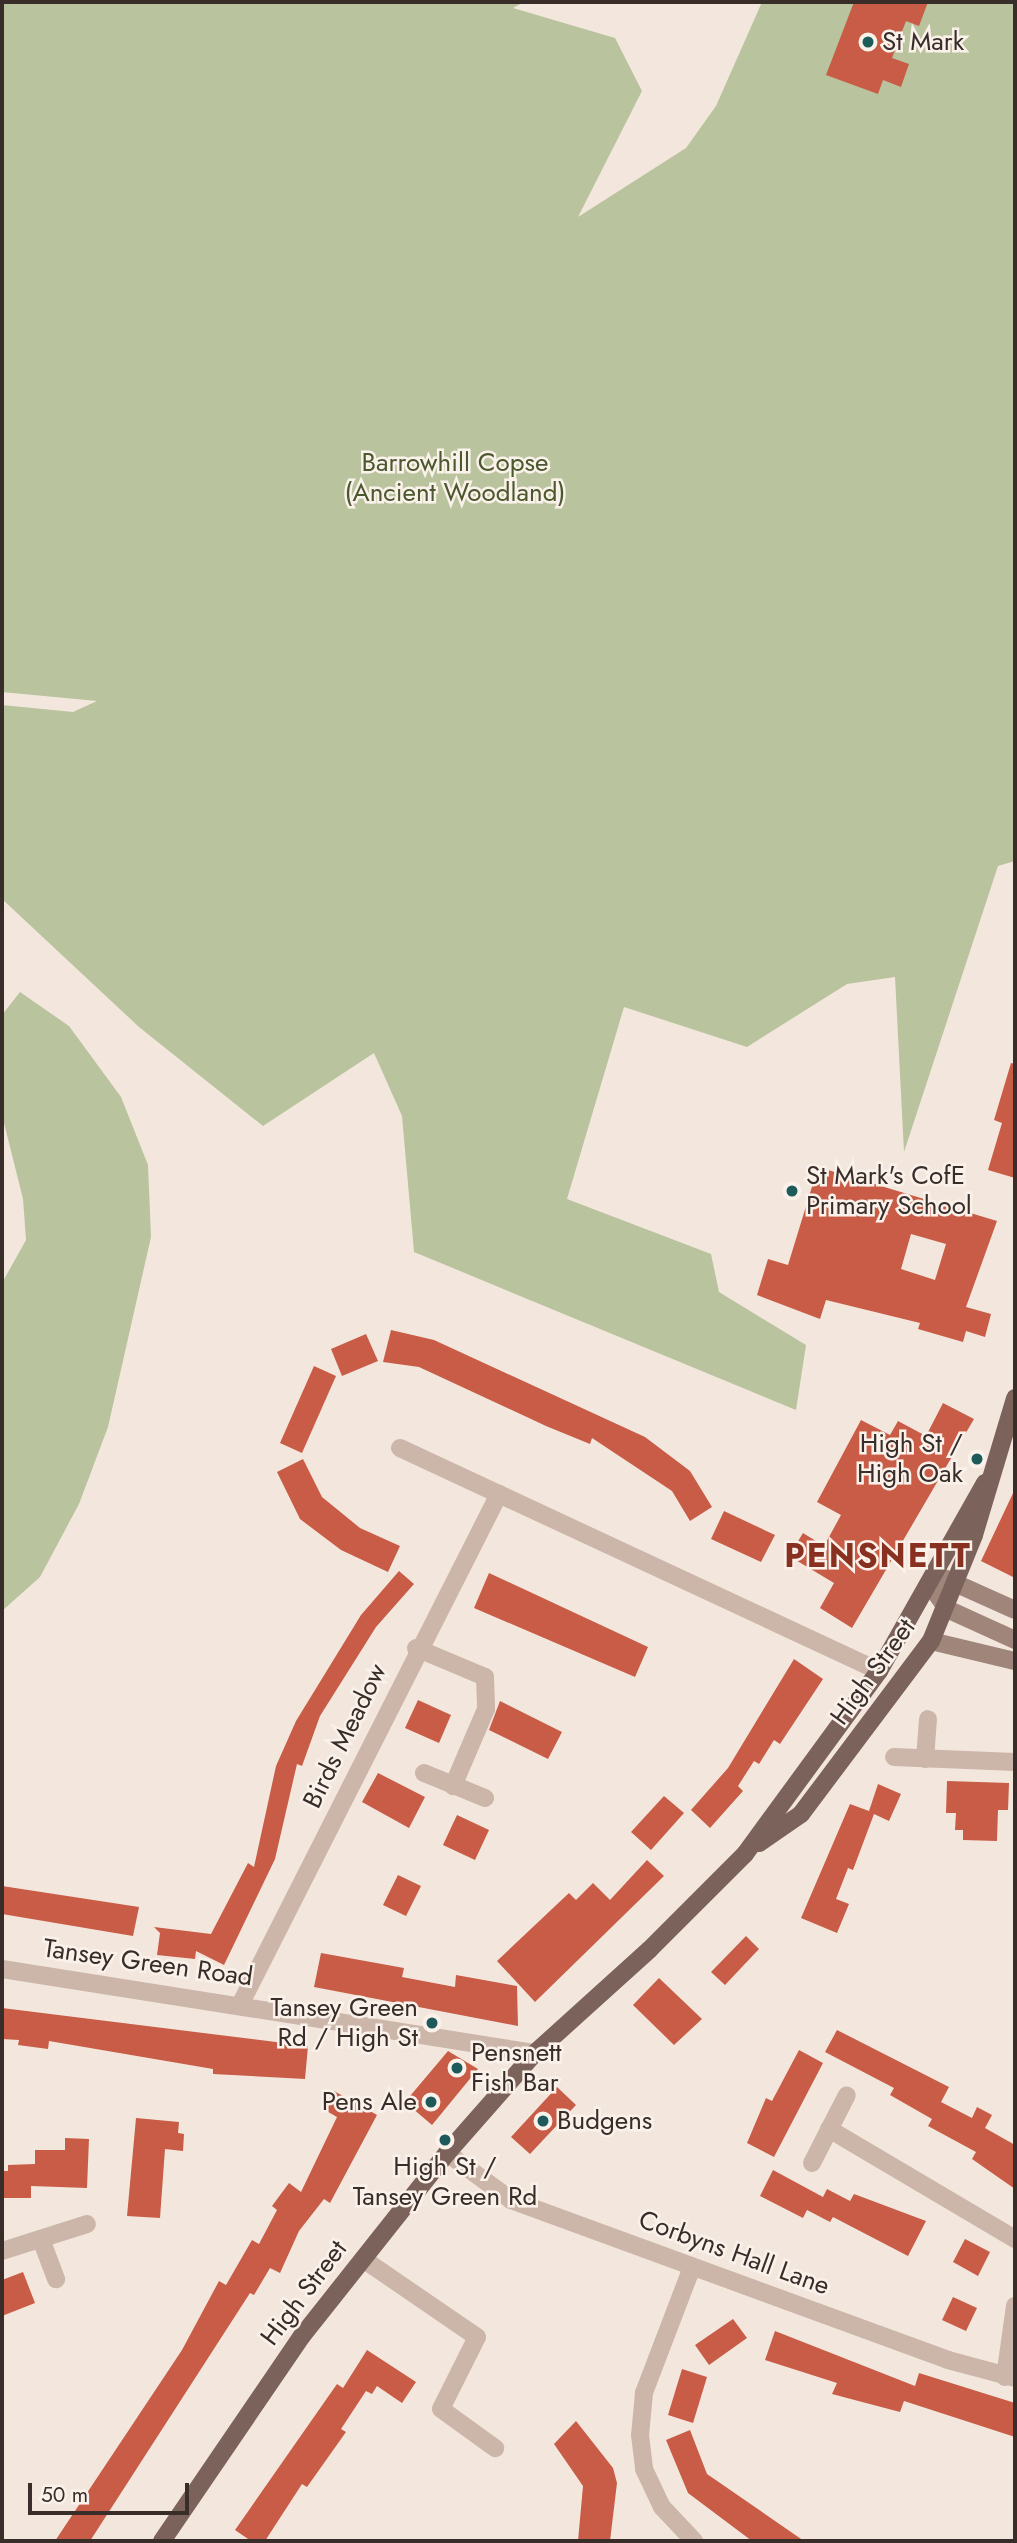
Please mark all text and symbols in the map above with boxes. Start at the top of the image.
place label: St Mark [882,26,964,58]
marker: St Mark [860,34,876,50]
park label: Barrowhill Copse (Ancient Woodland) [344,447,566,508]
place label: St Mark's CofE Primary School [806,1160,972,1222]
marker: St Mark's CofE Primary School [784,1183,800,1199]
place label: High St / High Oak [857,1428,963,1490]
marker: High St / High Oak [969,1451,985,1467]
district label: PENSNETT [785,1536,971,1576]
street label: High Street [824,1613,922,1731]
street label: Birds Meadow [297,1659,393,1813]
street label: Tansey Green Road [41,1933,255,1993]
place label: Tansey Green Rd / High St [271,1992,418,2054]
marker: Tansey Green Rd / High St [424,2015,440,2031]
place label: Pensnett Fish Bar [471,2037,562,2098]
marker: Pensnett Fish Bar [449,2060,465,2076]
place label: Pens Ale [322,2086,417,2118]
marker: Pens Ale [423,2094,439,2110]
place label: Budgens [557,2105,652,2137]
marker: Budgens [535,2113,551,2129]
marker: High St / Tansey Green Rd [437,2132,453,2148]
place label: High St / Tansey Green Rd [353,2151,537,2212]
street label: Corbyns Hall Lane [634,2204,834,2302]
street label: High Street [254,2234,354,2352]
scale bar [32,2470,192,2514]
text: 50 m [41,2480,88,2510]

